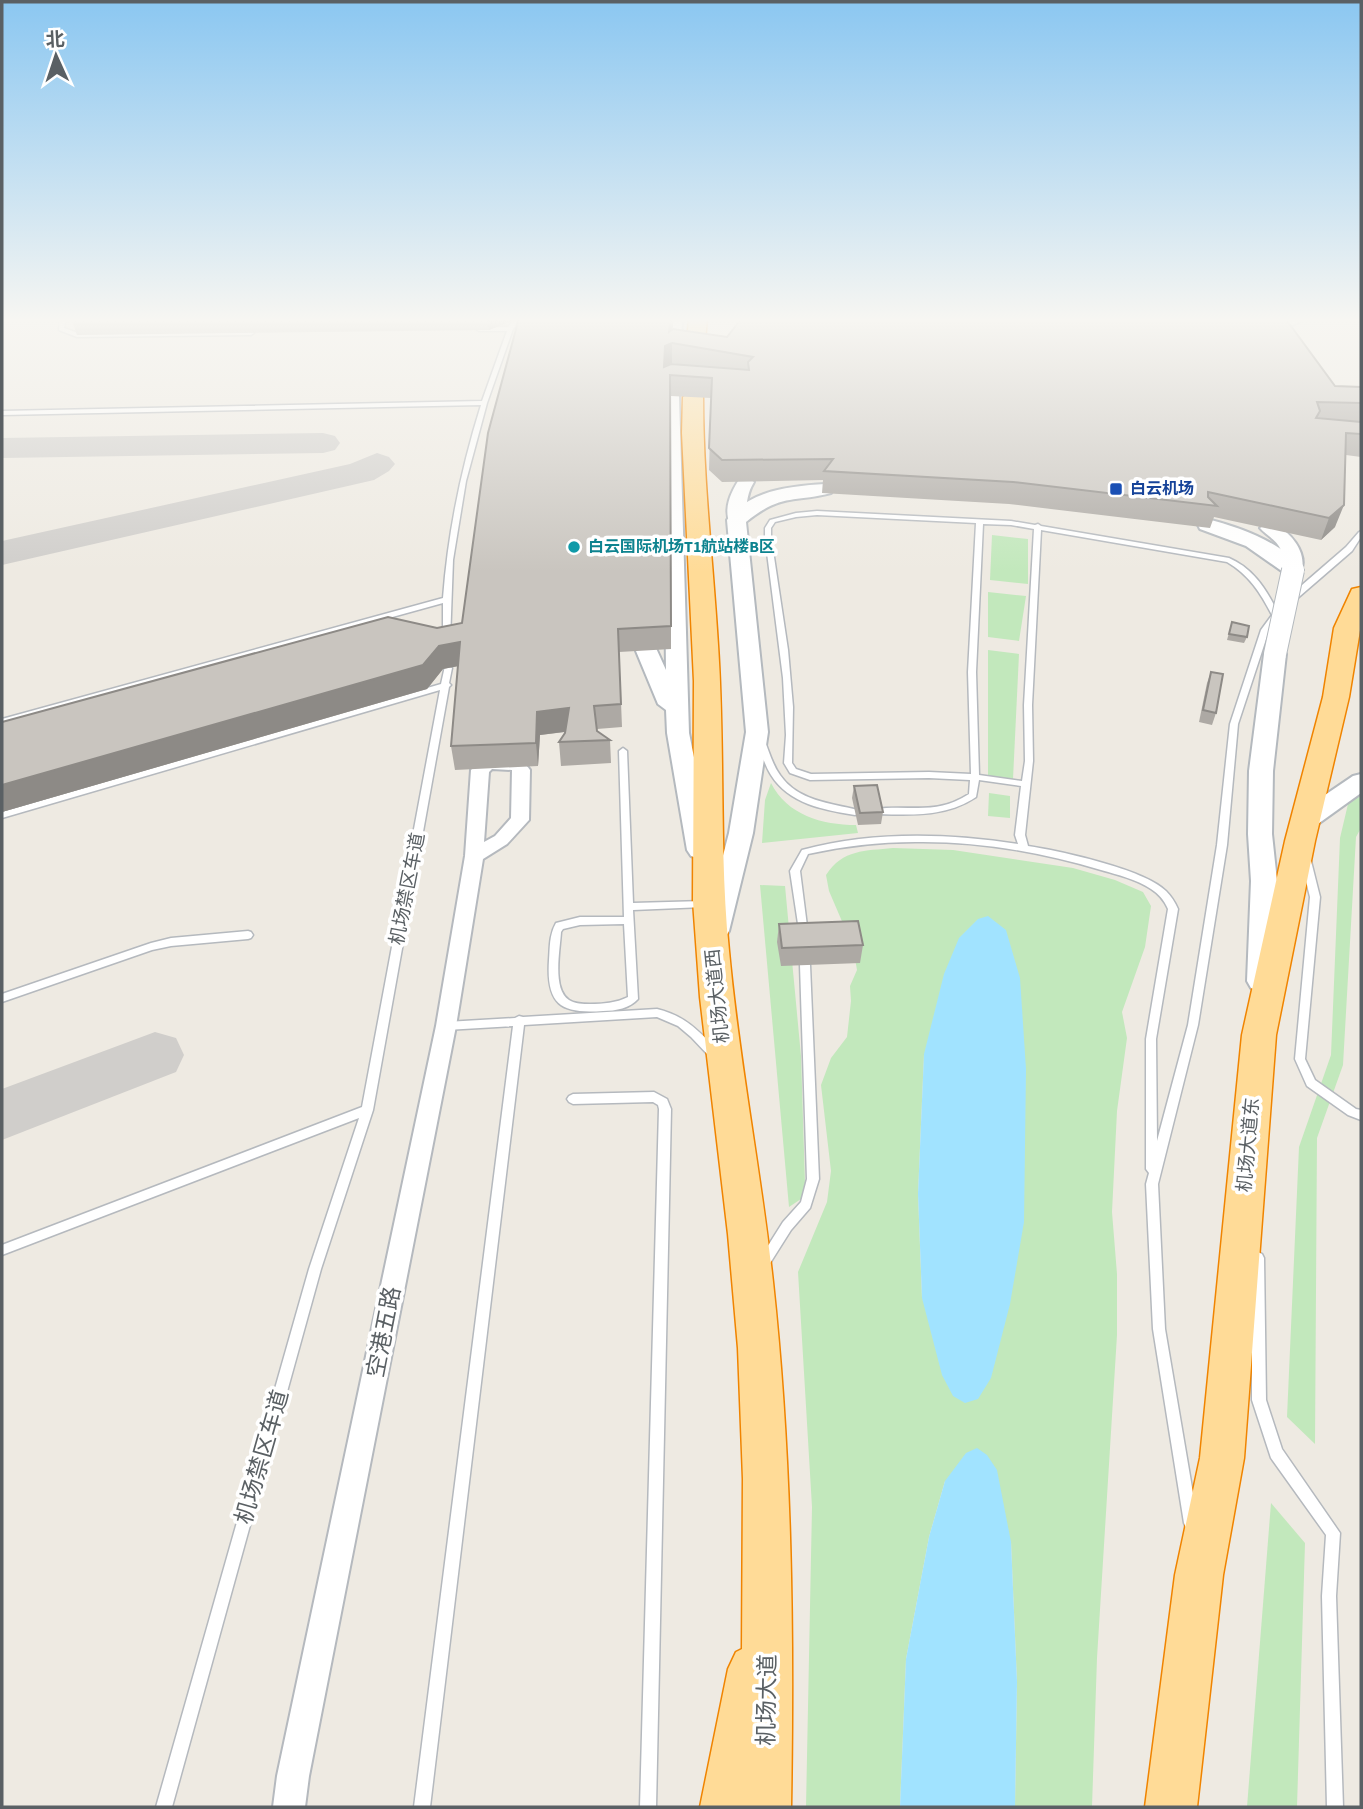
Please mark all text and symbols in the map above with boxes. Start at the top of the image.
north arrow [21,21,91,91]
text: 北 [45,27,65,55]
place label: 白云机场 [1130,478,1194,500]
marker: 白云机场 [1108,481,1124,497]
place label: 白云国际机场T1航站楼B区 [588,536,775,558]
marker: 白云国际机场T1航站楼B区 [566,539,582,555]
street label: 机场禁区车道 [384,830,432,948]
street label: 机场大道西 [700,947,736,1045]
street label: 机场大道东 [1231,1096,1267,1194]
street label: 空港五路 [359,1284,409,1380]
street label: 机场禁区车道 [227,1386,297,1528]
street label: 机场大道 [750,1654,784,1746]

